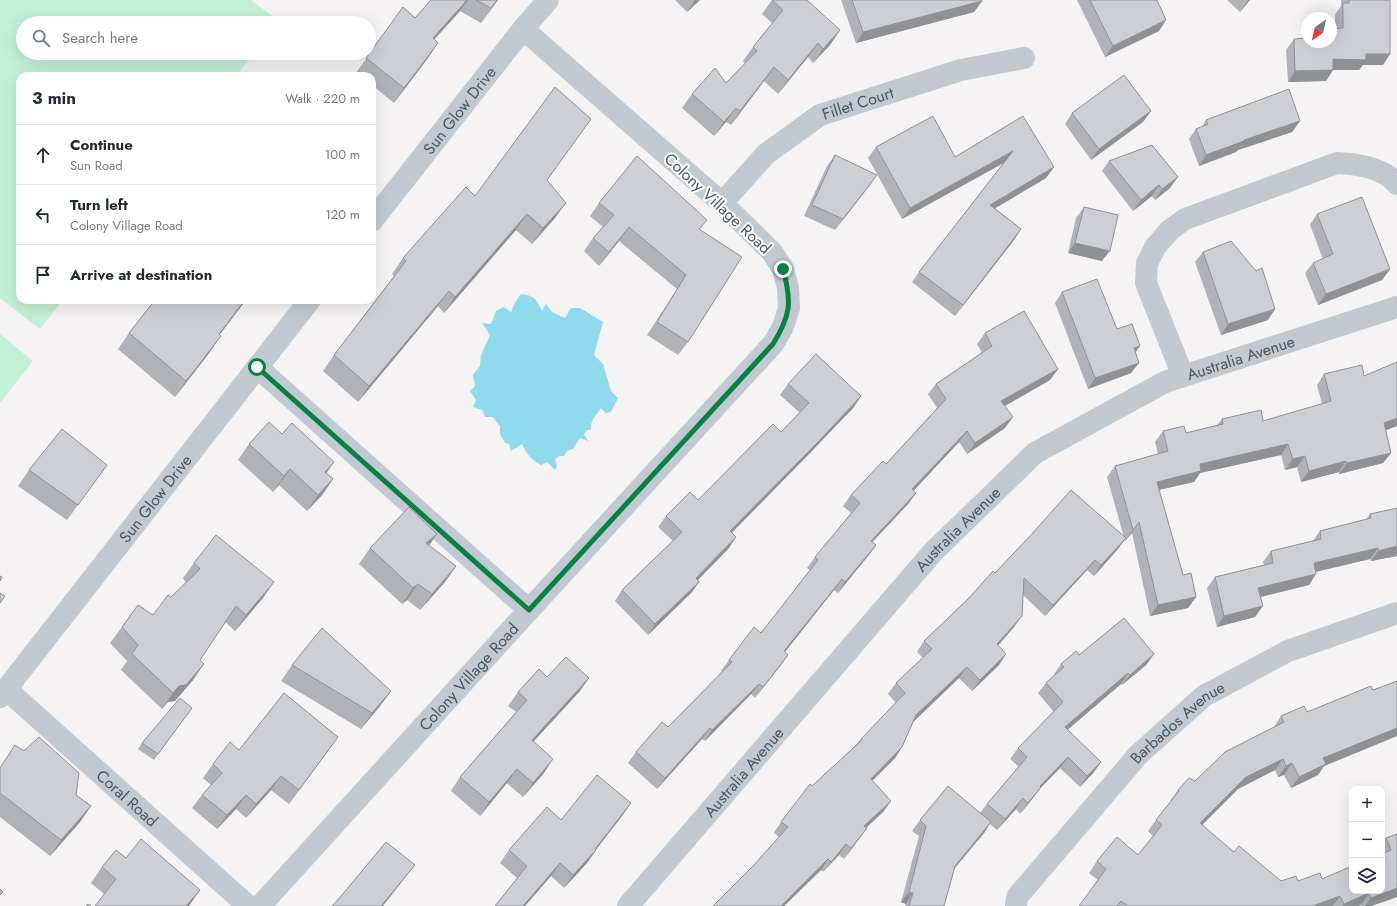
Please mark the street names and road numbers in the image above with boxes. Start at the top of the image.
street label: Sun Glow Drive [418,62,501,159]
street label: Fillet Court [819,81,897,126]
street label: Colony Village Road [659,148,776,259]
street label: Australia Avenue [1184,330,1298,386]
street label: Sun Glow Drive [114,450,197,548]
street label: Australia Avenue [910,481,1006,577]
street label: Colony Village Road [414,618,524,736]
street label: Barbados Avenue [1125,676,1229,769]
street label: Australia Avenue [699,722,789,822]
street label: Coral Road [91,764,163,832]

